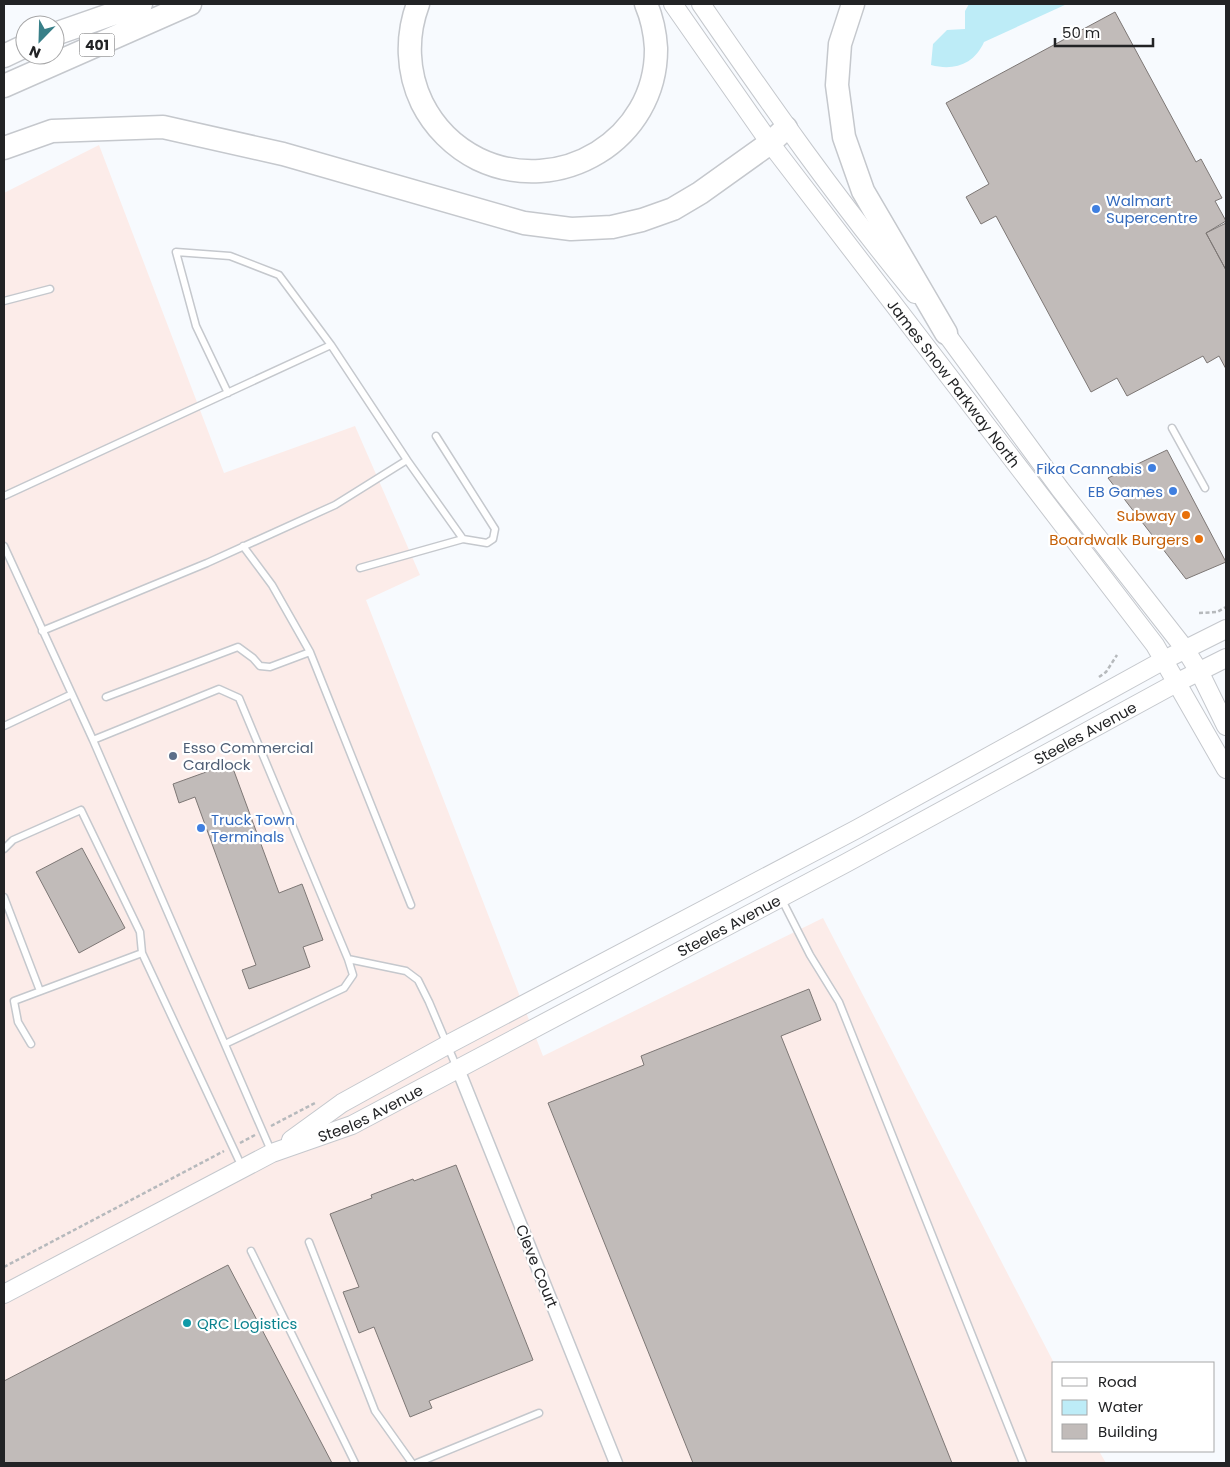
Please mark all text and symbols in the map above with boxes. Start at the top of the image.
north arrow [15,15,65,65]
scale bar [1055,15,1152,47]
text: 50 m [1062,22,1100,43]
road number: 401 [80,34,114,56]
text: N [26,41,44,63]
place label: Walmart Supercentre [1106,190,1198,228]
marker: Walmart Supercentre [1090,203,1102,215]
street label: James Snow Parkway North [883,295,1025,472]
place label: Fika Cannabis [1036,458,1142,479]
marker: Fika Cannabis [1146,462,1158,474]
place label: EB Games [1088,481,1163,502]
marker: EB Games [1167,485,1179,497]
place label: Subway [1117,505,1177,526]
marker: Subway [1180,509,1192,521]
place label: Boardwalk Burgers [1049,529,1189,550]
marker: Boardwalk Burgers [1193,533,1205,545]
street label: Steeles Avenue [1030,696,1140,769]
place label: Esso Commercial Cardlock [183,737,314,775]
marker: Esso Commercial Cardlock [167,750,179,762]
place label: Truck Town Terminals [211,809,295,847]
marker: Truck Town Terminals [195,822,207,834]
street label: Steeles Avenue [673,889,784,961]
street label: Steeles Avenue [315,1079,426,1147]
street label: Cleve Court [511,1221,563,1311]
place label: QRC Logistics [197,1313,298,1334]
marker: QRC Logistics [181,1317,193,1329]
legend [1052,1362,1215,1452]
text: Road [1098,1371,1137,1392]
text: Water [1098,1396,1144,1417]
text: Building [1098,1421,1158,1442]

